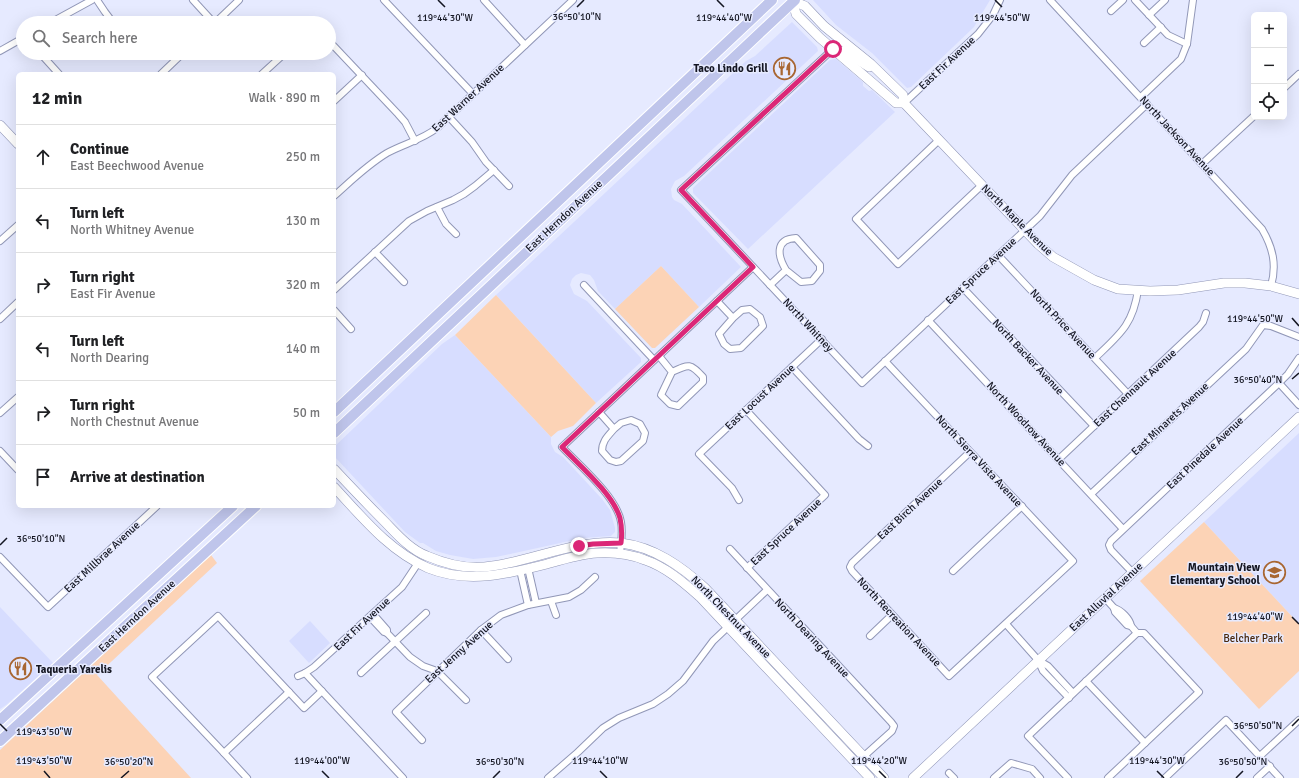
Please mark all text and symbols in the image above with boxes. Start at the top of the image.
text: 36°50'10"N [553,11,601,23]
text: 119°44'30"W [417,12,473,24]
text: 119°44'40"W [696,12,752,24]
text: 119°44'50"W [974,12,1030,24]
map controls [1251,12,1287,120]
button: + [1251,12,1287,48]
search box [16,16,336,60]
icon: search [30,27,52,49]
text: Search here [62,29,138,47]
street label: East Fir Avenue [916,34,978,92]
route start [824,40,842,58]
button: − [1251,48,1287,84]
restaurant icon: Taco Lindo Grill [771,55,797,81]
street label: East Warner Avenue [429,61,507,135]
place label: Taco Lindo Grill [693,62,769,75]
button: locate [1251,84,1287,120]
text: 12 min [32,88,82,109]
text: Walk · 890 m [249,90,320,106]
street label: North Jackson Avenue [1137,94,1217,178]
text: Continue [70,140,129,158]
icon: ahead [32,146,54,168]
text: 250 m [286,149,320,165]
text: East Beechwood Avenue [70,158,204,174]
street label: East Herndon Avenue [523,177,605,255]
street label: North Maple Avenue [979,182,1055,258]
text: Turn left [70,204,124,222]
icon: left [32,210,54,232]
text: 130 m [286,213,320,229]
text: North Whitney Avenue [70,222,194,238]
street label: East Spruce Avenue [943,235,1019,307]
text: Turn right [70,268,135,286]
icon: right [32,274,54,296]
text: 320 m [286,277,320,293]
text: East Fir Avenue [70,286,156,302]
street label: North Price Avenue [1027,286,1099,362]
street label: North Whitney [780,296,837,355]
text: 119°44'50"W [1227,313,1283,325]
street label: North Backer Avenue [990,316,1066,398]
text: Turn left [70,332,124,350]
icon: left [32,338,54,360]
text: 140 m [286,341,320,357]
street label: East Chennault Avenue [1091,346,1179,430]
text: North Dearing [70,350,149,366]
street label: East Locust Avenue [722,361,798,433]
text: 36°50'40"N [1234,374,1282,386]
street label: North Woodrow Avenue [984,379,1068,469]
street label: East Minarets Avenue [1129,380,1211,458]
text: Turn right [70,396,135,414]
icon: right [32,402,54,424]
text: 50 m [293,405,320,421]
street label: North Sierra Vista Avenue [933,412,1025,510]
text: North Chestnut Avenue [70,414,199,430]
street label: East Pinedale Avenue [1164,414,1246,492]
icon: arrive [32,466,54,488]
text: Arrive at destination [70,468,205,486]
street label: East Birch Avenue [875,476,945,542]
street label: East Spruce Avenue [748,496,824,568]
street label: East Millbrae Avenue [61,519,143,595]
text: 36°50'10"N [17,533,65,545]
route end [570,537,588,555]
street label: East Alluvial Avenue [1067,560,1145,634]
school or university icon: Mountain View Elementary School [1262,560,1288,586]
place label: Mountain View Elementary School [1170,561,1261,587]
street label: North Chestnut Avenue [688,573,774,661]
street label: North Recreation Avenue [854,575,944,669]
street label: East Herndon Avenue [96,577,178,655]
street label: East Fir Avenue [331,595,393,653]
street label: North Dearing Avenue [772,596,852,680]
text: 119°44'40"W [1227,611,1283,623]
street label: East Jenny Avenue [422,618,496,686]
park label: Belcher Park [1223,632,1283,645]
restaurant icon: Taqueria Yarelis [7,656,33,682]
place label: Taqueria Yarelis [36,663,112,676]
text: 36°50'50"N [1234,720,1282,732]
text: 119°43'50"W [16,726,72,738]
text: 119°43'50"W [16,755,72,767]
text: 119°44'00"W [294,755,350,767]
text: 119°44'10"W [572,755,628,767]
text: 119°44'20"W [851,755,907,767]
text: 119°44'30"W [1129,755,1185,767]
text: 36°50'20"N [105,756,153,768]
text: 36°50'30"N [476,756,524,768]
text: 36°50'50"N [1219,756,1267,768]

